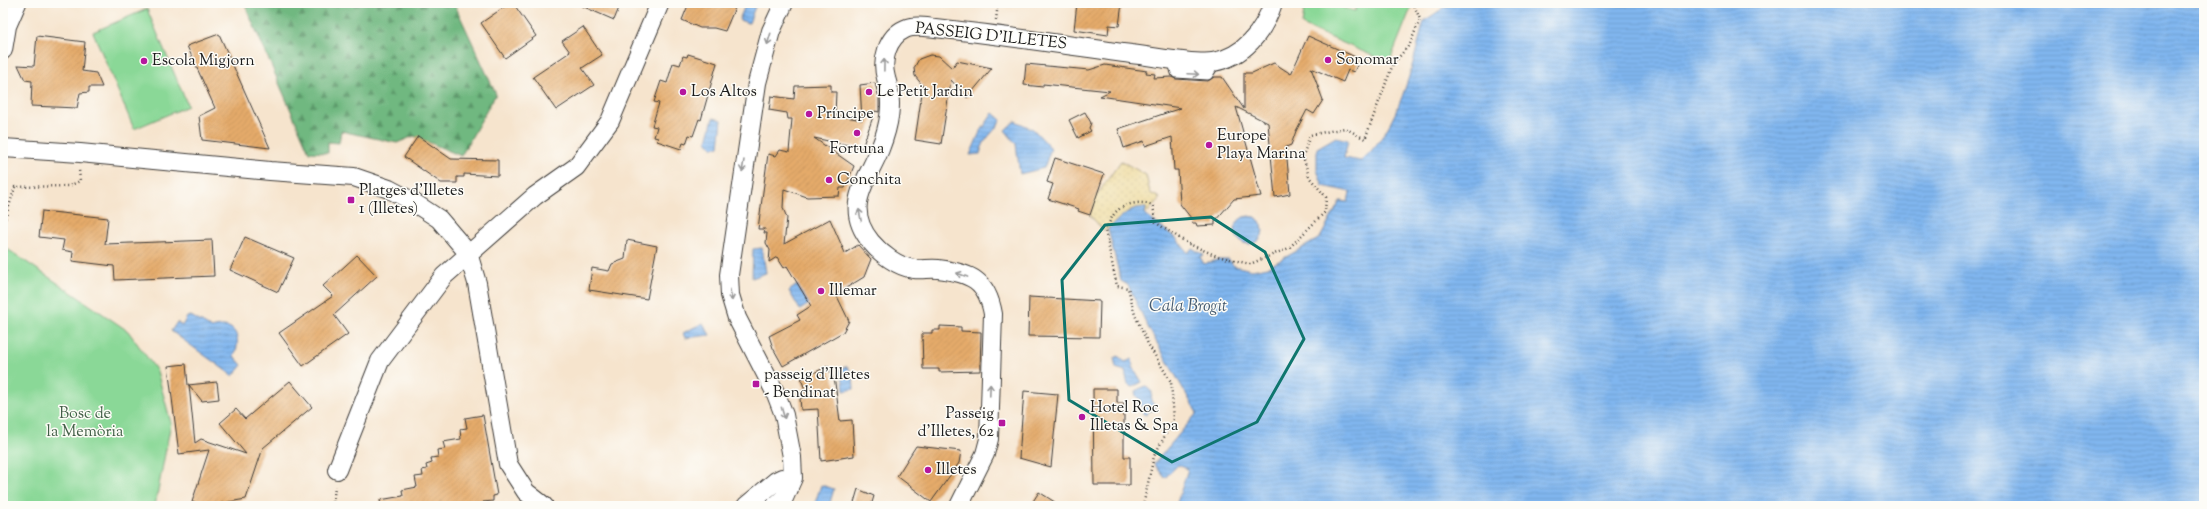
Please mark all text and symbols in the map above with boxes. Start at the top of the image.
street label: PASSEIG D'ILLETES [914,18,1068,56]
one-way arrow [764,33,772,45]
place label: Sonomar [1336,49,1399,72]
place label: Escola Migjorn [152,50,255,73]
marker: Sonomar [1323,55,1333,65]
marker: Escola Migjorn [139,56,149,66]
one-way arrow [881,59,888,72]
one-way arrow [1186,71,1199,78]
place label: Los Altos [691,81,757,104]
place label: Le Petit Jardin [877,81,973,104]
marker: Los Altos [678,87,688,97]
marker: Le Petit Jardin [864,87,874,97]
place label: Príncipe [817,103,874,126]
marker: Príncipe [804,109,814,119]
place label: Europe Playa Marina [1217,125,1306,166]
marker: Fortuna [852,128,862,138]
place label: Fortuna [830,138,885,161]
marker: Europe Playa Marina [1204,140,1214,150]
one-way arrow [739,159,747,172]
place label: Conchita [837,169,902,192]
marker: Conchita [824,175,834,185]
place label: Platges d'Illetes 1 (Illetes) [359,180,464,221]
marker: Platges d'Illetes 1 (Illetes) [346,195,356,205]
one-way arrow [855,209,863,222]
one-way arrow [957,270,969,278]
place label: Illemar [829,280,877,303]
marker: Illemar [816,286,826,296]
one-way arrow [727,288,735,301]
water label: Cala Brogit [1149,295,1227,319]
place label: passeig d'Illetes - Bendinat [764,364,870,405]
marker: passeig d'Illetes - Bendinat [751,379,761,389]
one-way arrow [987,384,994,397]
place label: Hotel Roc Illetas & Spa [1090,397,1179,438]
park label: Bosc de la Memòria [47,403,124,444]
place label: Passeig d'Illetes, 62 [918,403,995,444]
one-way arrow [780,407,787,420]
marker: Hotel Roc Illetas & Spa [1077,412,1087,422]
marker: Passeig d'Illetes, 62 [997,418,1007,428]
place label: Illetes [936,459,977,482]
marker: Illetes [923,465,933,475]

